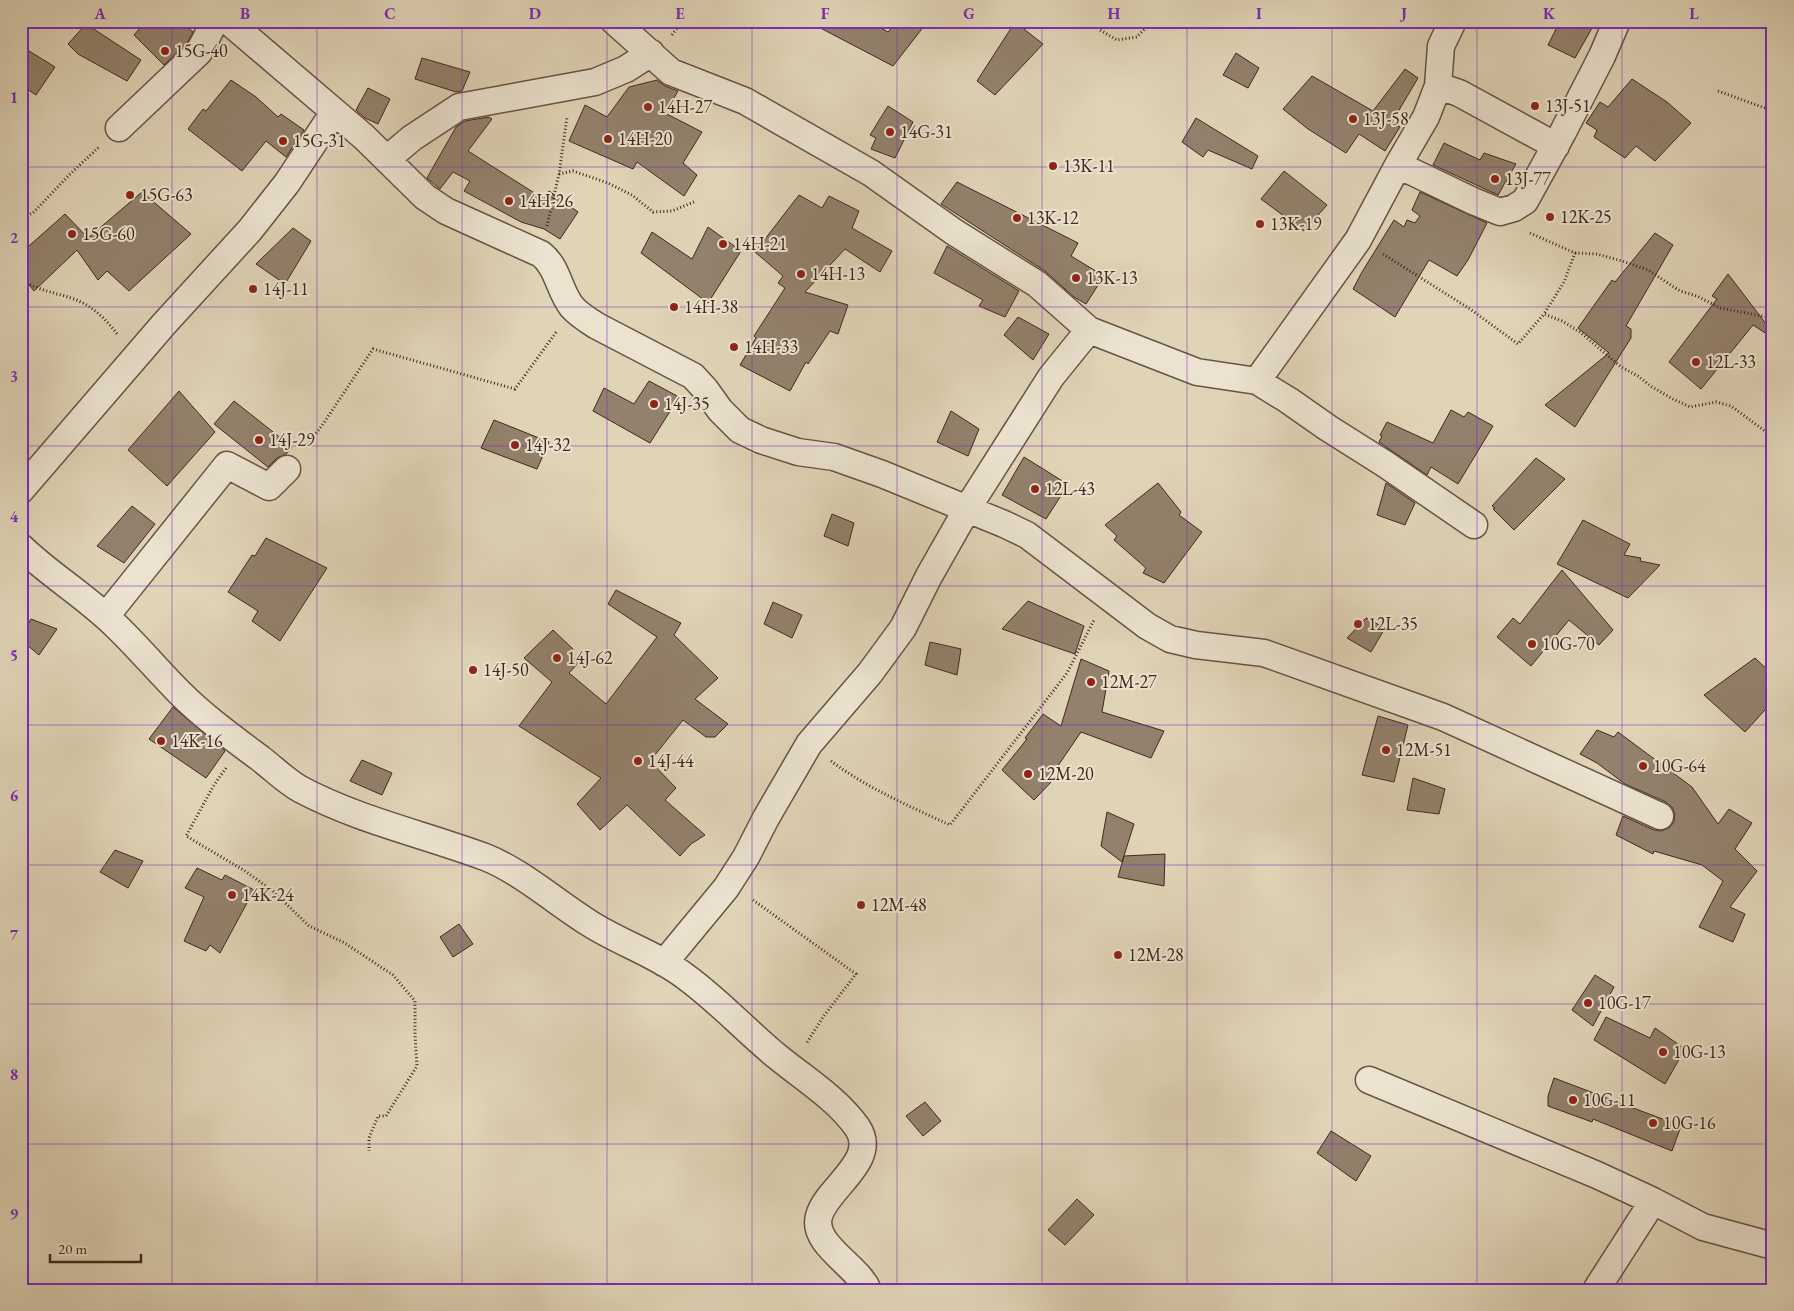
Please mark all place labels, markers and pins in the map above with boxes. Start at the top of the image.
place label: 15G-40 [175,39,228,62]
marker: 15G-40 [159,45,171,57]
place label: 13J-51 [1545,94,1591,117]
place label: 14H-27 [658,95,712,118]
marker: 13J-51 [1529,100,1541,112]
marker: 14H-27 [642,101,654,113]
place label: 13J-58 [1363,107,1409,130]
marker: 13J-58 [1347,113,1359,125]
place label: 14G-31 [900,120,953,143]
marker: 14G-31 [884,126,896,138]
place label: 14H-20 [618,127,672,150]
place label: 15G-31 [293,129,346,152]
marker: 14H-20 [602,133,614,145]
marker: 15G-31 [277,135,289,147]
place label: 13K-11 [1063,154,1115,177]
marker: 13K-11 [1047,160,1059,172]
place label: 13J-77 [1505,167,1551,190]
marker: 13J-77 [1489,173,1501,185]
place label: 15G-63 [140,183,193,206]
marker: 15G-63 [124,189,136,201]
place label: 14H-26 [519,189,573,212]
marker: 14H-26 [503,195,515,207]
place label: 12K-25 [1560,205,1612,228]
place label: 13K-12 [1027,206,1079,229]
marker: 12K-25 [1544,211,1556,223]
marker: 13K-12 [1011,212,1023,224]
place label: 13K-19 [1270,212,1322,235]
marker: 13K-19 [1254,218,1266,230]
place label: 15G-60 [82,222,135,245]
marker: 15G-60 [66,228,78,240]
place label: 14H-21 [733,232,787,255]
marker: 14H-21 [717,238,729,250]
place label: 14H-13 [811,262,865,285]
place label: 13K-13 [1086,266,1138,289]
marker: 14H-13 [795,268,807,280]
marker: 13K-13 [1070,272,1082,284]
place label: 14J-11 [263,277,309,300]
marker: 14J-11 [247,283,259,295]
place label: 14H-38 [684,295,738,318]
marker: 14H-38 [668,301,680,313]
place label: 14H-33 [744,335,798,358]
marker: 14H-33 [728,341,740,353]
place label: 12L-33 [1706,350,1756,373]
marker: 12L-33 [1690,356,1702,368]
place label: 14J-35 [664,392,710,415]
marker: 14J-35 [648,398,660,410]
place label: 14J-29 [269,428,315,451]
place label: 14J-32 [525,433,571,456]
marker: 14J-29 [253,434,265,446]
marker: 14J-32 [509,439,521,451]
place label: 12L-43 [1045,477,1095,500]
marker: 12L-43 [1029,483,1041,495]
place label: 12L-35 [1368,612,1418,635]
marker: 12L-35 [1352,618,1364,630]
place label: 10G-70 [1542,632,1595,655]
marker: 10G-70 [1526,638,1538,650]
place label: 14J-62 [567,646,613,669]
marker: 14J-62 [551,652,563,664]
place label: 14J-50 [483,658,529,681]
marker: 14J-50 [467,664,479,676]
place label: 12M-27 [1101,670,1157,693]
marker: 12M-27 [1085,676,1097,688]
place label: 14K-16 [171,729,223,752]
marker: 14K-16 [155,735,167,747]
place label: 12M-51 [1396,738,1452,761]
marker: 12M-51 [1380,744,1392,756]
place label: 14J-44 [648,749,694,772]
place label: 10G-64 [1653,754,1706,777]
marker: 14J-44 [632,755,644,767]
marker: 10G-64 [1637,760,1649,772]
place label: 12M-20 [1038,762,1094,785]
marker: 12M-20 [1022,768,1034,780]
place label: 14K-24 [242,883,294,906]
marker: 14K-24 [226,889,238,901]
place label: 12M-48 [871,893,927,916]
marker: 12M-48 [855,899,867,911]
place label: 12M-28 [1128,943,1184,966]
marker: 12M-28 [1112,949,1124,961]
place label: 10G-17 [1598,991,1651,1014]
marker: 10G-17 [1582,997,1594,1009]
place label: 10G-13 [1673,1040,1726,1063]
marker: 10G-13 [1657,1046,1669,1058]
place label: 10G-11 [1583,1088,1636,1111]
marker: 10G-11 [1567,1094,1579,1106]
place label: 10G-16 [1663,1111,1716,1134]
marker: 10G-16 [1647,1117,1659,1129]

